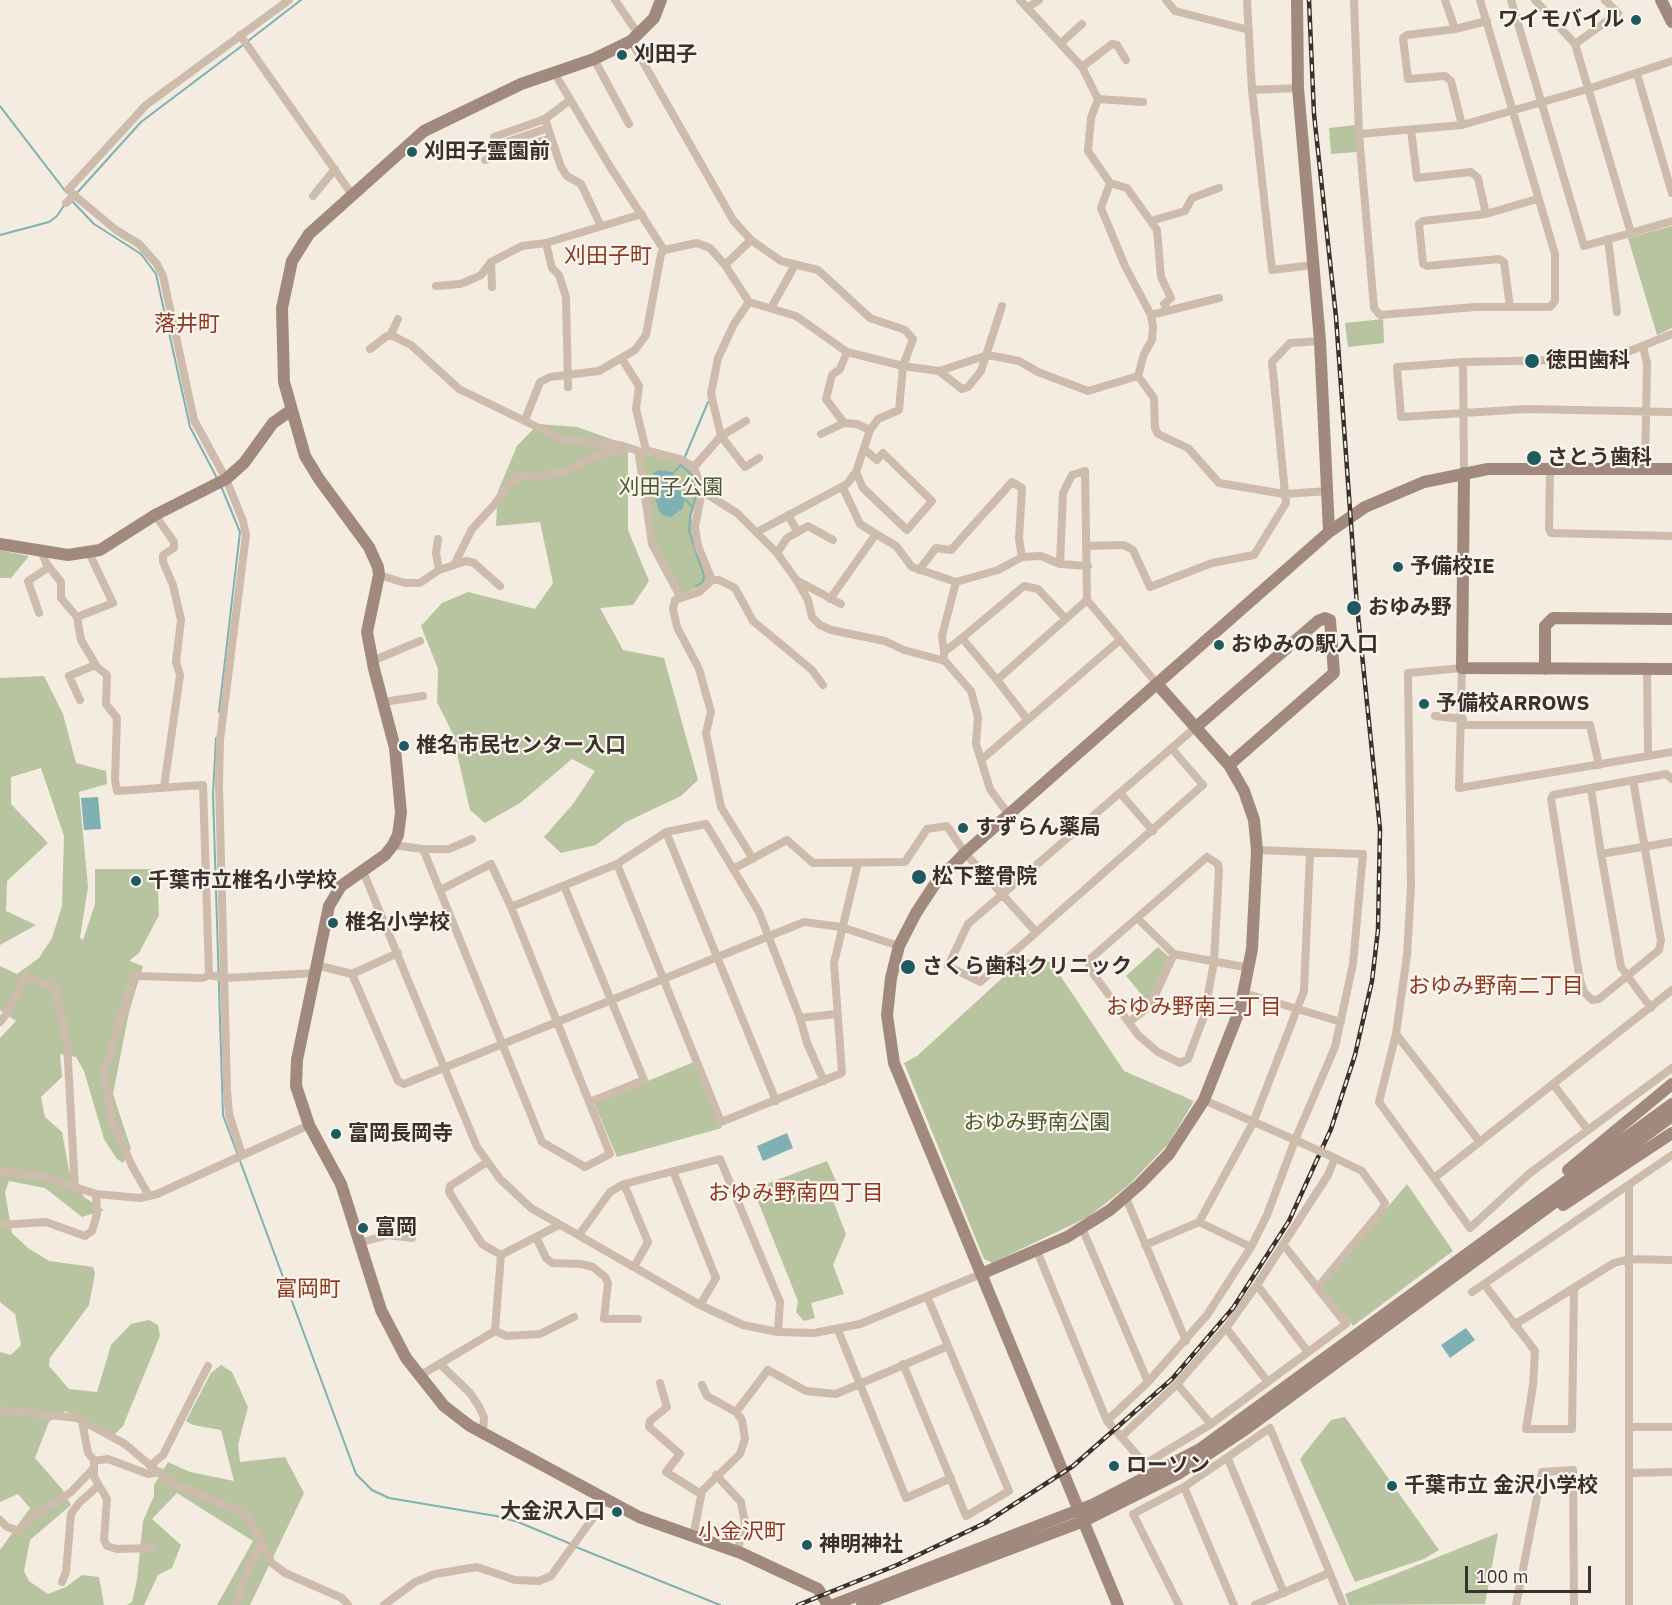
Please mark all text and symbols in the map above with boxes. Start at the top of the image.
place label: ワイモバイル [1498,7,1624,33]
marker: ワイモバイル [1629,13,1643,27]
place label: 刈田子 [634,42,697,68]
marker: 刈田子 [615,48,629,62]
place label: 刈田子霊園前 [424,139,550,165]
marker: 刈田子霊園前 [405,145,419,159]
district label: 刈田子町 [564,244,652,270]
district label: 落井町 [154,312,220,338]
place label: 徳田歯科 [1546,348,1630,374]
marker: 徳田歯科 [1523,352,1541,370]
place label: さとう歯科 [1547,445,1652,471]
marker: さとう歯科 [1525,449,1543,467]
park label: 刈田子公園 [619,475,723,501]
place label: 予備校IE [1410,554,1495,580]
marker: 予備校IE [1391,560,1405,574]
place label: おゆみ野 [1368,595,1452,621]
marker: おゆみ野 [1345,599,1363,617]
place label: おゆみの駅入口 [1231,632,1378,658]
marker: おゆみの駅入口 [1212,638,1226,652]
place label: 予備校ARROWS [1436,691,1590,717]
marker: 予備校ARROWS [1417,697,1431,711]
place label: 椎名市民センター入口 [416,733,626,759]
marker: 椎名市民センター入口 [397,739,411,753]
place label: すずらん薬局 [975,815,1101,841]
marker: すずらん薬局 [956,821,970,835]
place label: 松下整骨院 [932,864,1037,890]
place label: 千葉市立椎名小学校 [148,868,337,894]
marker: 松下整骨院 [910,868,928,886]
marker: 千葉市立椎名小学校 [129,874,143,888]
place label: 椎名小学校 [345,910,450,936]
marker: 椎名小学校 [326,916,340,930]
place label: さくら歯科クリニック [922,954,1132,980]
marker: さくら歯科クリニック [899,958,917,976]
district label: おゆみ野南二丁目 [1408,974,1584,1000]
district label: おゆみ野南三丁目 [1106,995,1282,1021]
park label: おゆみ野南公園 [964,1110,1110,1136]
place label: 富岡長岡寺 [348,1121,453,1147]
marker: 富岡長岡寺 [329,1127,343,1141]
district label: おゆみ野南四丁目 [708,1181,884,1207]
place label: 富岡 [375,1215,417,1241]
marker: 富岡 [356,1221,370,1235]
district label: 富岡町 [275,1277,341,1303]
place label: ローソン [1126,1453,1210,1479]
marker: ローソン [1107,1459,1121,1473]
place label: 千葉市立 金沢小学校 [1404,1473,1598,1499]
marker: 千葉市立 金沢小学校 [1385,1479,1399,1493]
place label: 大金沢入口 [500,1499,605,1525]
marker: 大金沢入口 [610,1505,624,1519]
district label: 小金沢町 [698,1520,786,1546]
place label: 神明神社 [819,1532,903,1558]
marker: 神明神社 [800,1538,814,1552]
scale bar [1468,1554,1594,1592]
text: 100 m [1476,1565,1528,1588]

